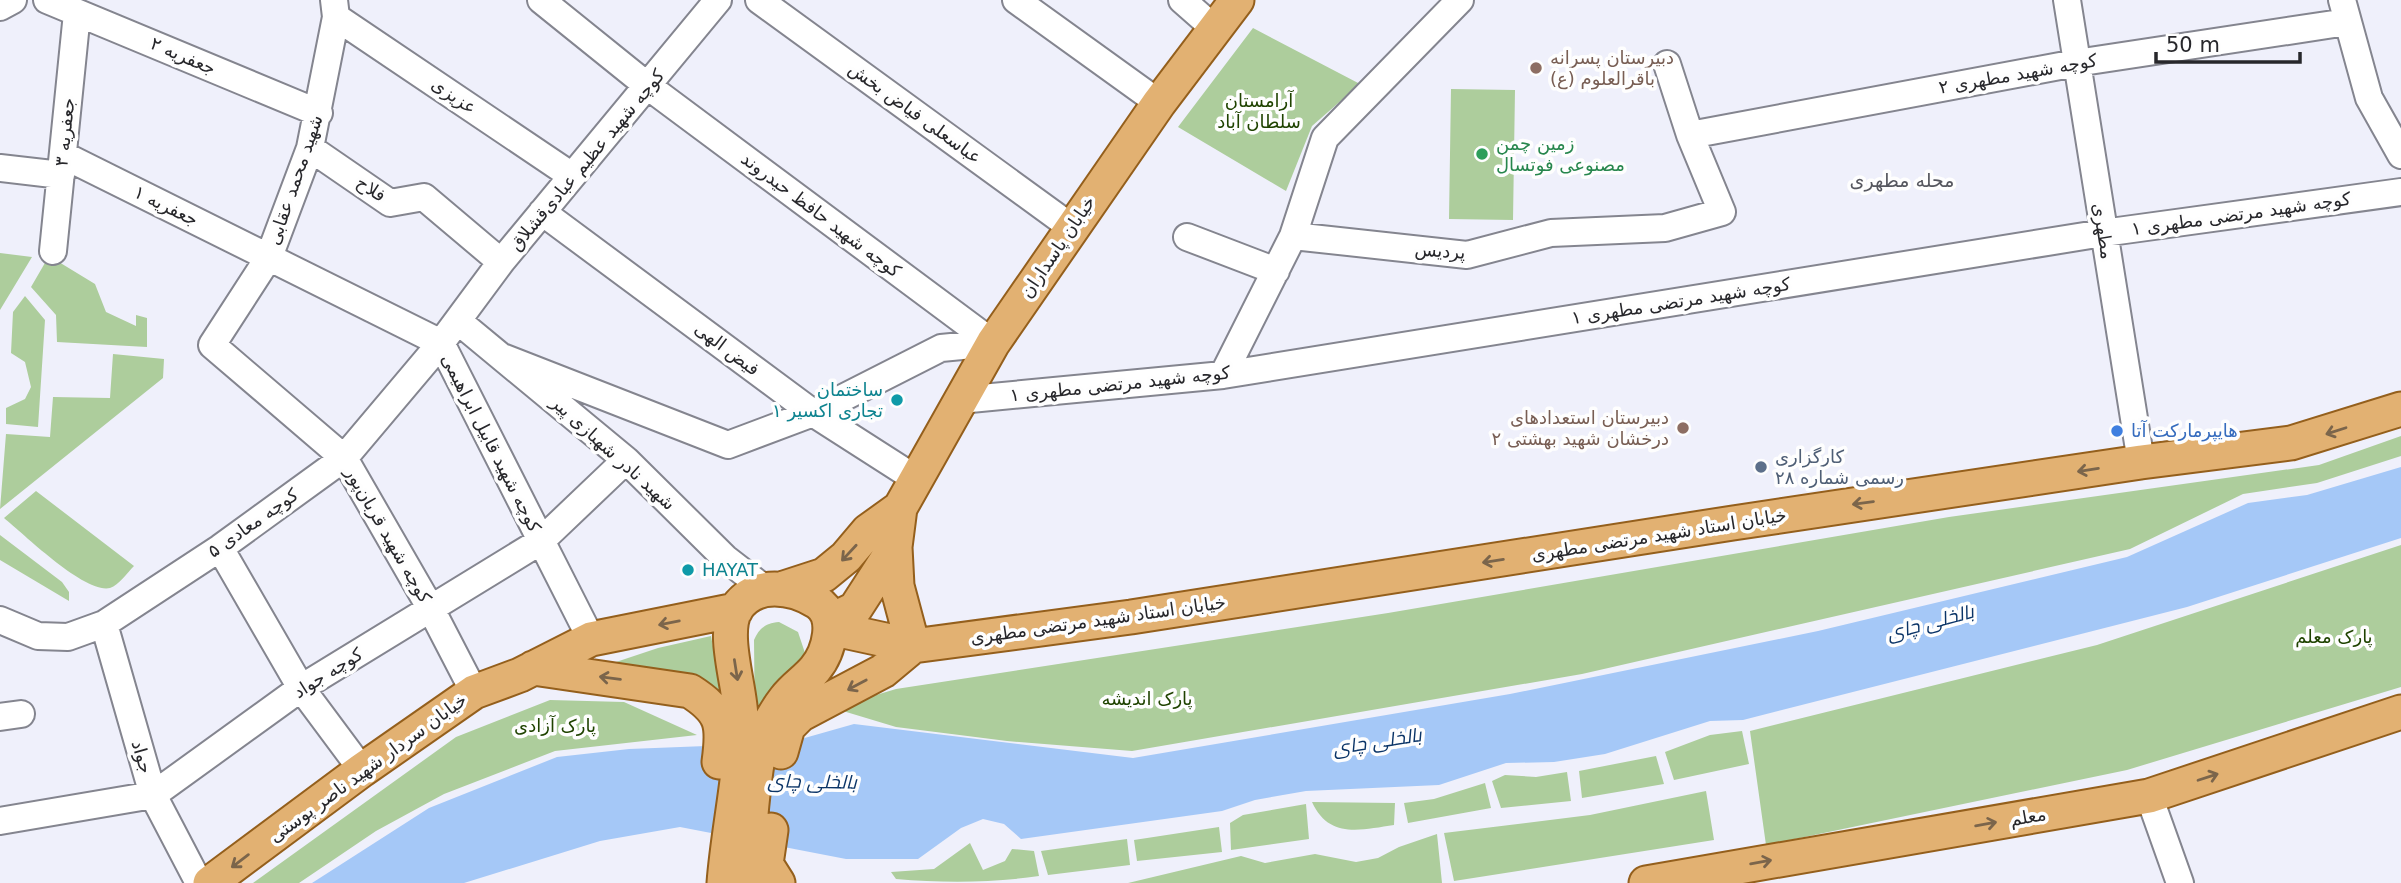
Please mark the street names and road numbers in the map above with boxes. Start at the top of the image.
street label: جعفریه ۲ [147,32,219,80]
street label: کوچه شهید مطهری ۲ [1937,49,2099,99]
street label: عباسعلی فیاض بخش [844,57,986,169]
street label: کوچه شهید عظیم عبادی‌قشلاق [505,64,670,255]
street label: عزیزی [427,73,481,119]
street label: جعفریه ۳ [50,97,80,167]
street label: شهید محمد عقابی [262,112,328,248]
street label: کوچه شهید حافظ حیدروند [737,148,906,282]
street label: فلاح [352,171,390,207]
street label: جعفریه ۱ [130,181,202,231]
street label: کوچه شهید مرتضی مطهری ۱ [2130,188,2353,240]
street label: خیابان پاسداران [1016,192,1100,302]
street label: مطهری [2088,201,2118,261]
street label: پردیس [1414,238,1466,264]
street label: کوچه شهید مرتضی مطهری ۱ [1570,273,1792,329]
street label: فیض الهی [690,317,764,381]
street label: کوچه شهید قابیل ابراهیمی [436,350,546,536]
street label: کوچه شهید مرتضی مطهری ۱ [1009,361,1232,407]
street label: شهید نادر شهبازی پیر [545,391,680,515]
street label: کوچه شهید قربان‌پور [340,462,436,607]
street label: کوچه معادی ۵ [203,483,303,562]
street label: خیابان استاد شهید مرتضی مطهری [1530,504,1788,566]
street label: خیابان استاد شهید مرتضی مطهری [969,591,1227,649]
street label: کوچه جواد [289,643,367,703]
street label: خیابان سردار شهید ناصر پوستی [265,689,471,847]
street label: جواد [127,738,157,776]
street label: معلم [2008,803,2048,831]

